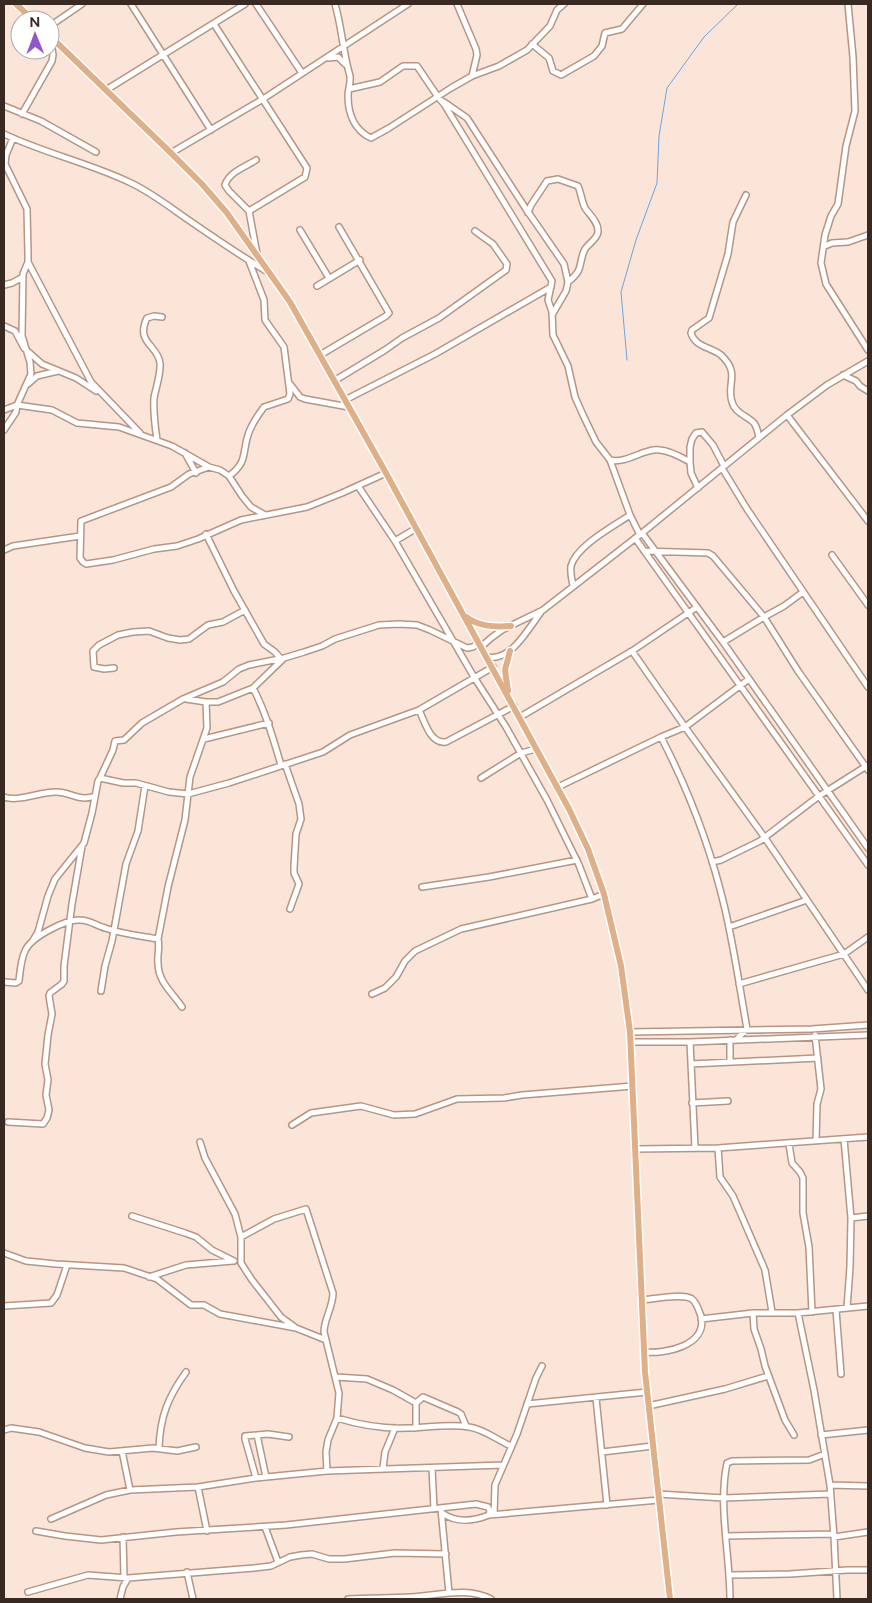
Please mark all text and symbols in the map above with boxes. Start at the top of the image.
north arrow [10,10,60,60]
text: N [29,14,40,31]

